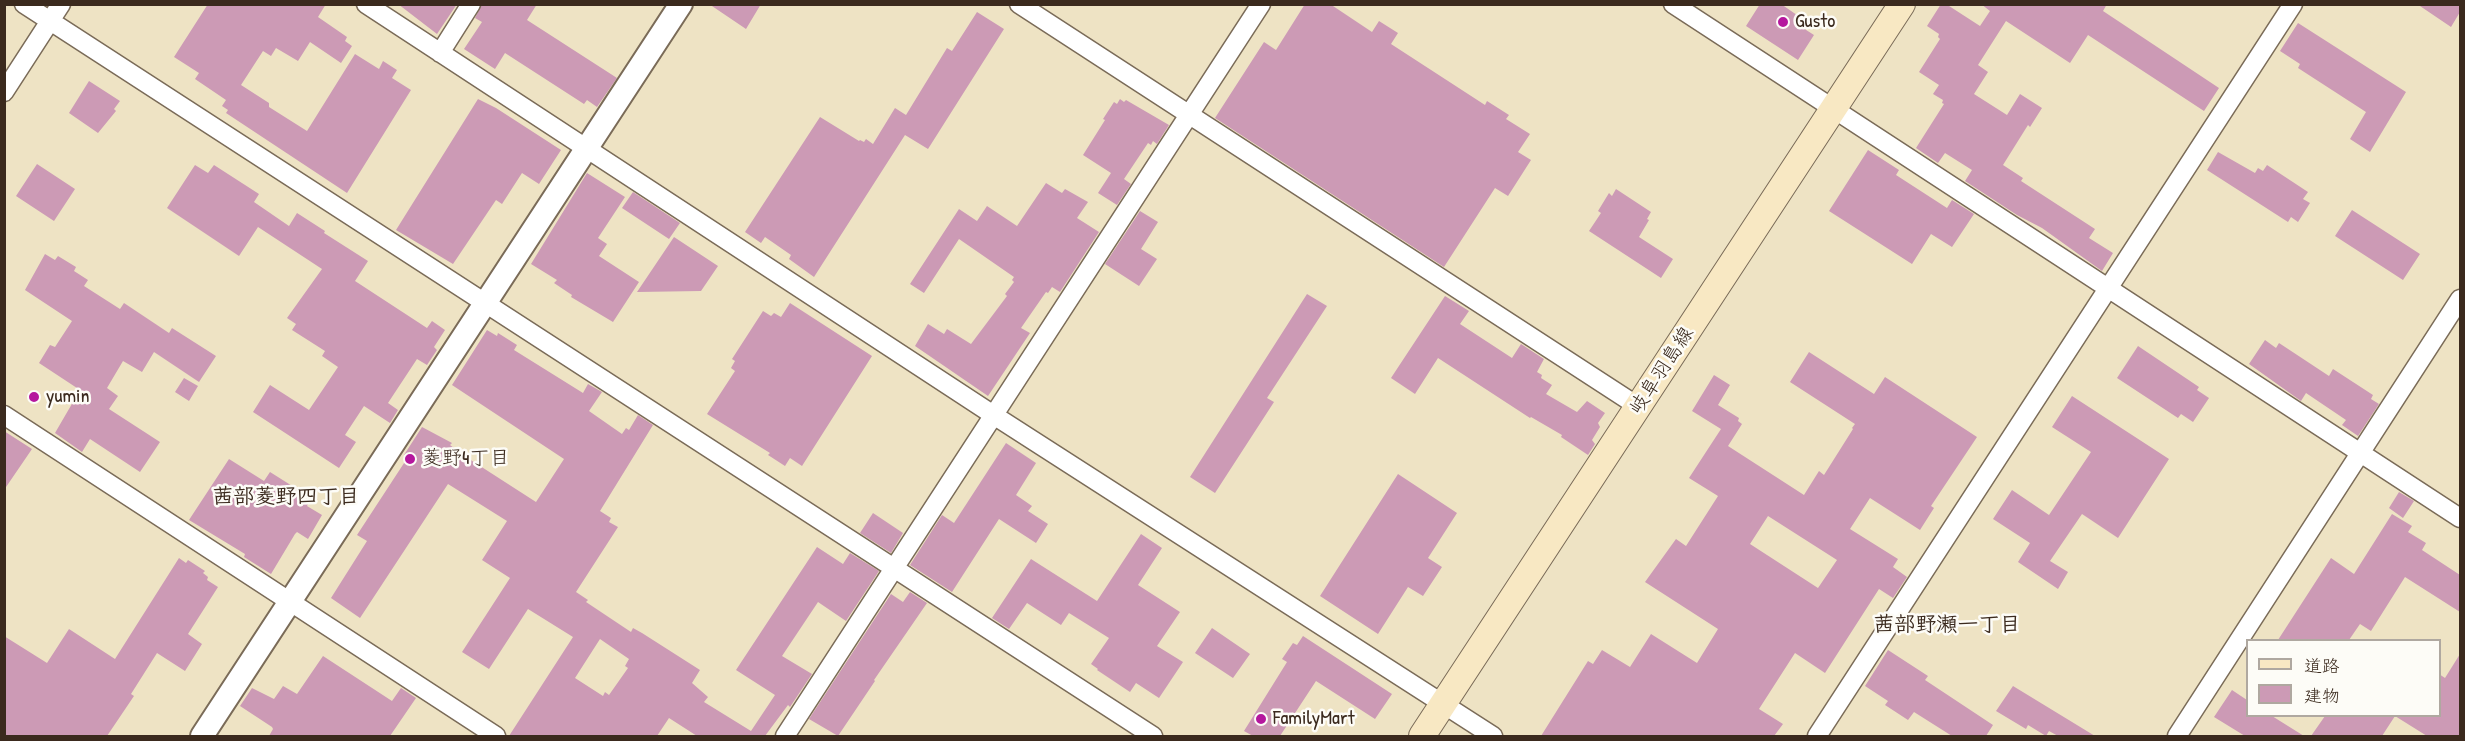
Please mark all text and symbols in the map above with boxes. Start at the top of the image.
place label: Gusto [1795,10,1835,34]
marker: Gusto [1776,15,1790,29]
street label: 岐阜羽島線 [1625,323,1699,419]
place label: yumin [46,385,90,409]
marker: yumin [27,390,41,404]
place label: 菱野4丁目 [422,447,509,471]
marker: 菱野4丁目 [403,452,417,466]
district label: 茜部菱野四丁目 [213,484,359,510]
district label: 茜部野瀬一丁目 [1874,612,2020,638]
legend [2246,639,2441,717]
text: 道路 [2304,653,2340,678]
text: 建物 [2304,683,2340,708]
place label: FamilyMart [1273,707,1355,731]
marker: FamilyMart [1254,712,1268,726]

